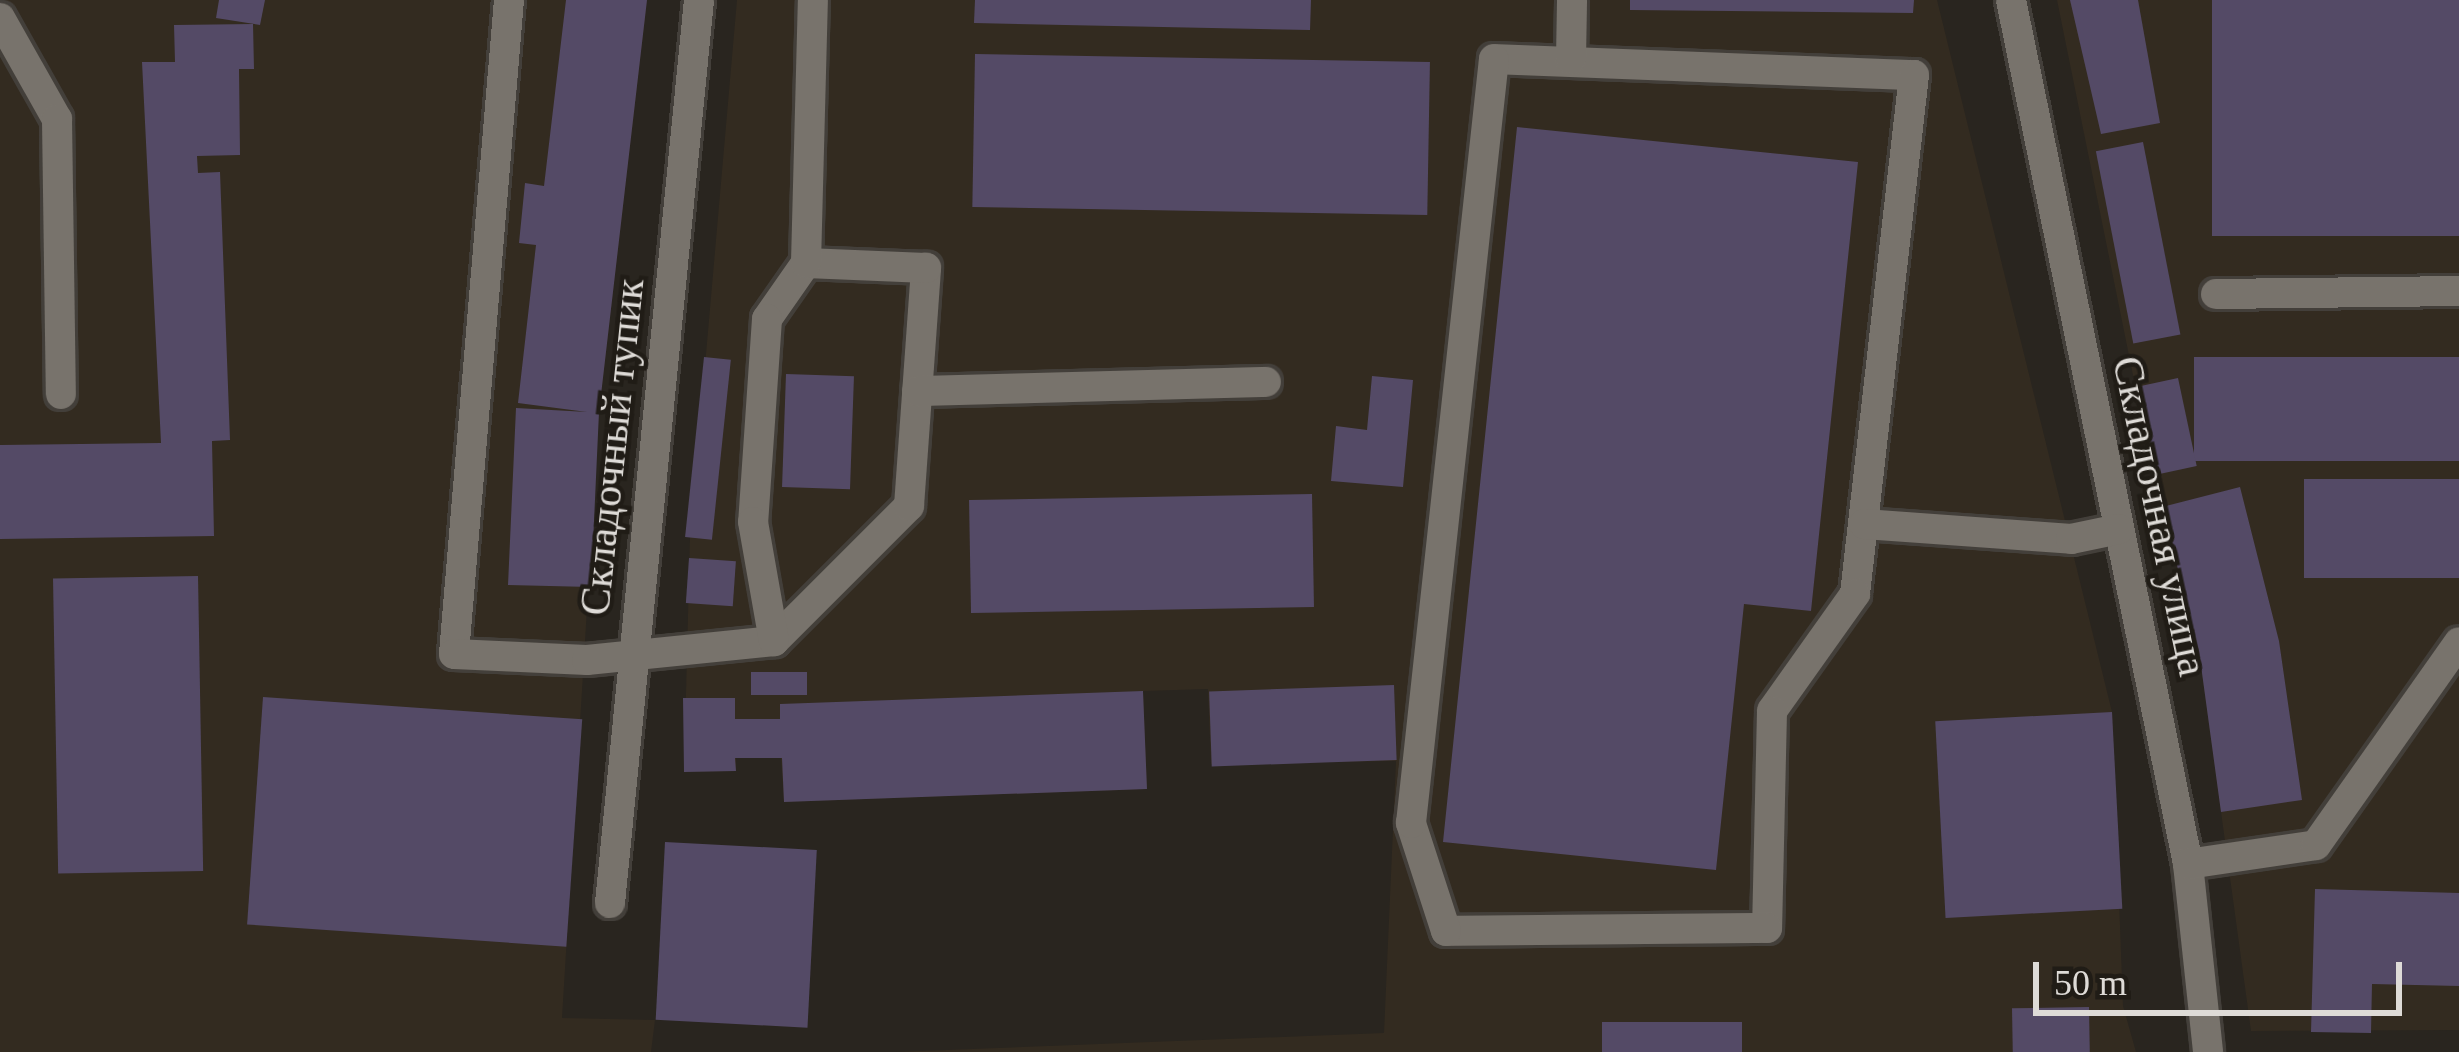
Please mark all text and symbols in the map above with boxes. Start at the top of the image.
street label: Складочный тупик [569,276,655,618]
street label: Складочная улица [2102,352,2218,680]
scale bar [2039,938,2408,1012]
text: 50 m [2054,963,2127,1003]

